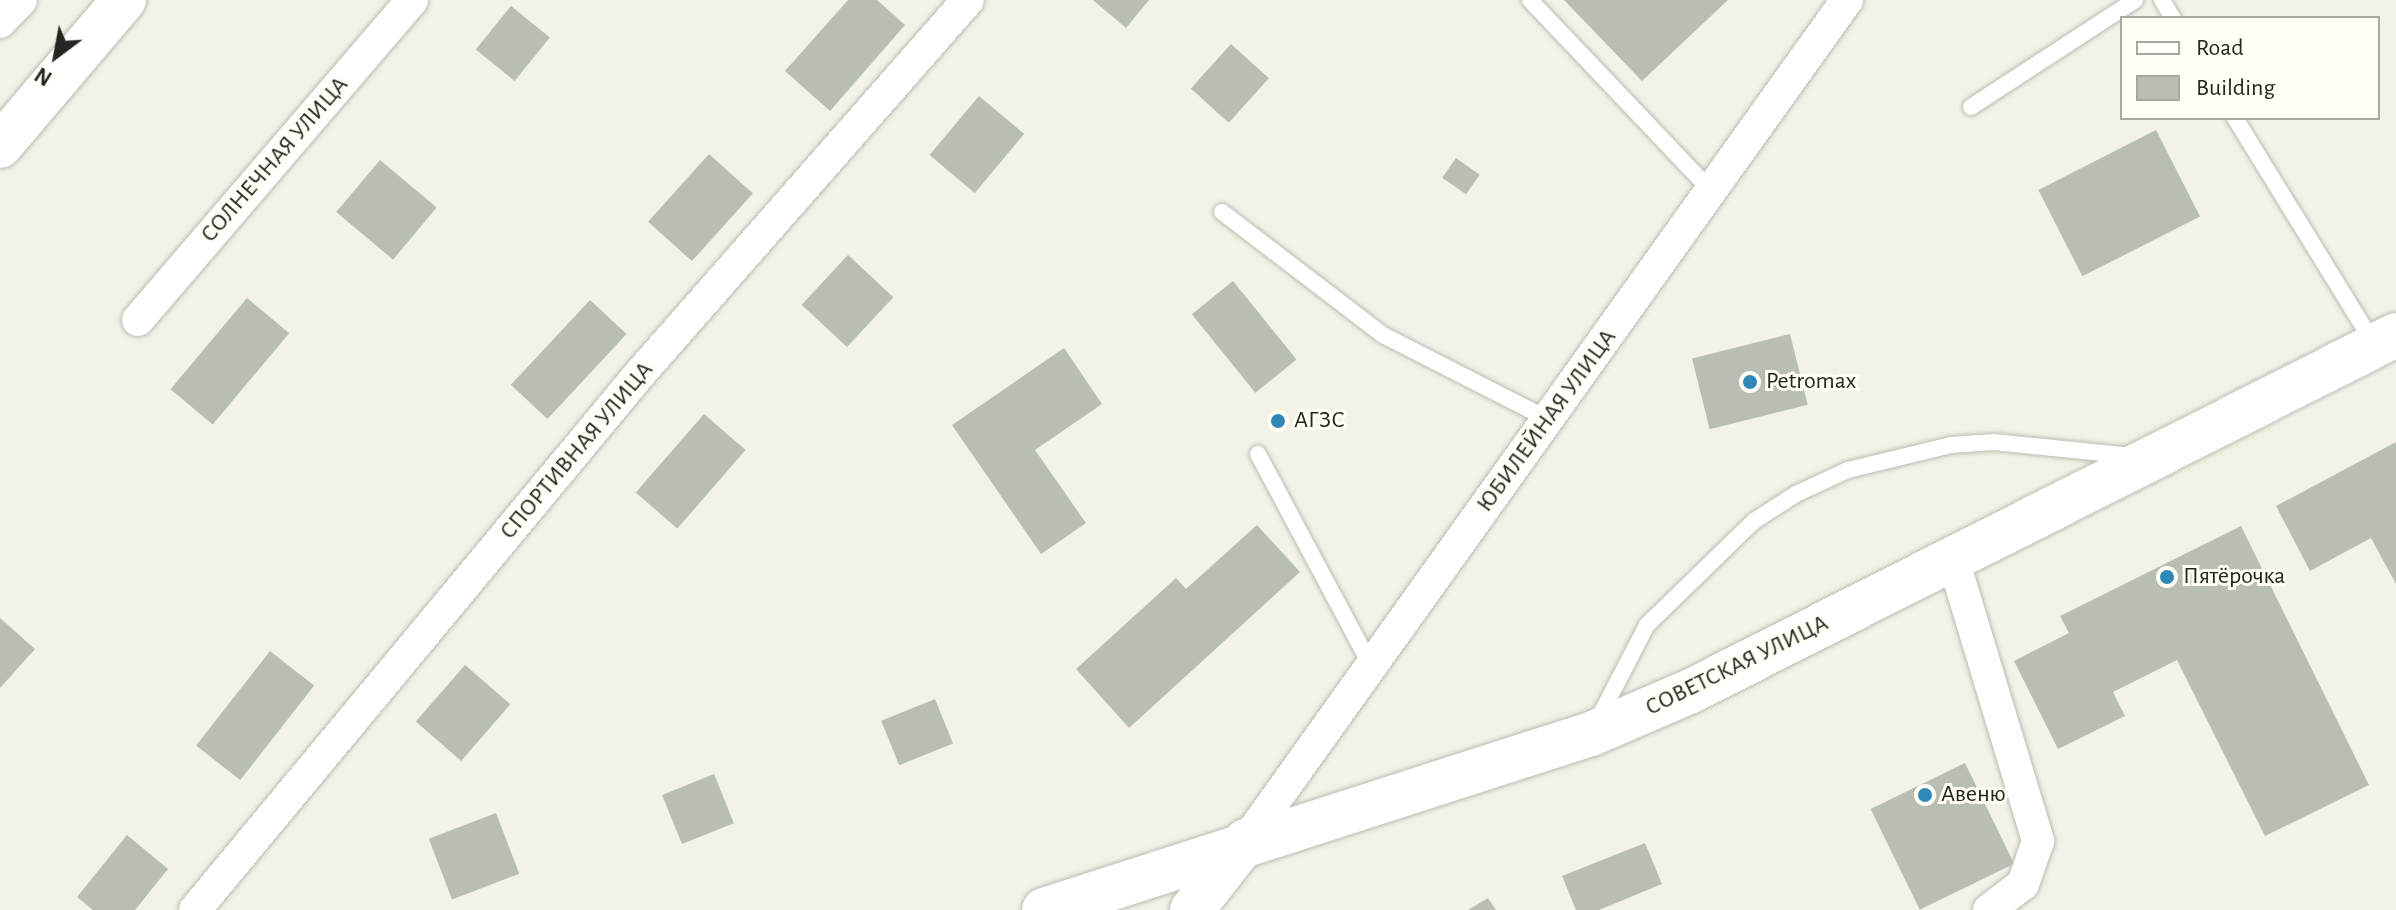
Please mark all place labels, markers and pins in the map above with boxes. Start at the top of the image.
place label: Petromax [1766,368,1856,396]
marker: Petromax [1741,373,1759,391]
place label: АГЗС [1294,407,1345,435]
marker: АГЗС [1269,412,1287,430]
place label: Пятёрочка [2183,563,2285,591]
marker: Пятёрочка [2158,568,2176,586]
place label: Авеню [1941,781,2006,809]
marker: Авеню [1916,786,1934,804]

